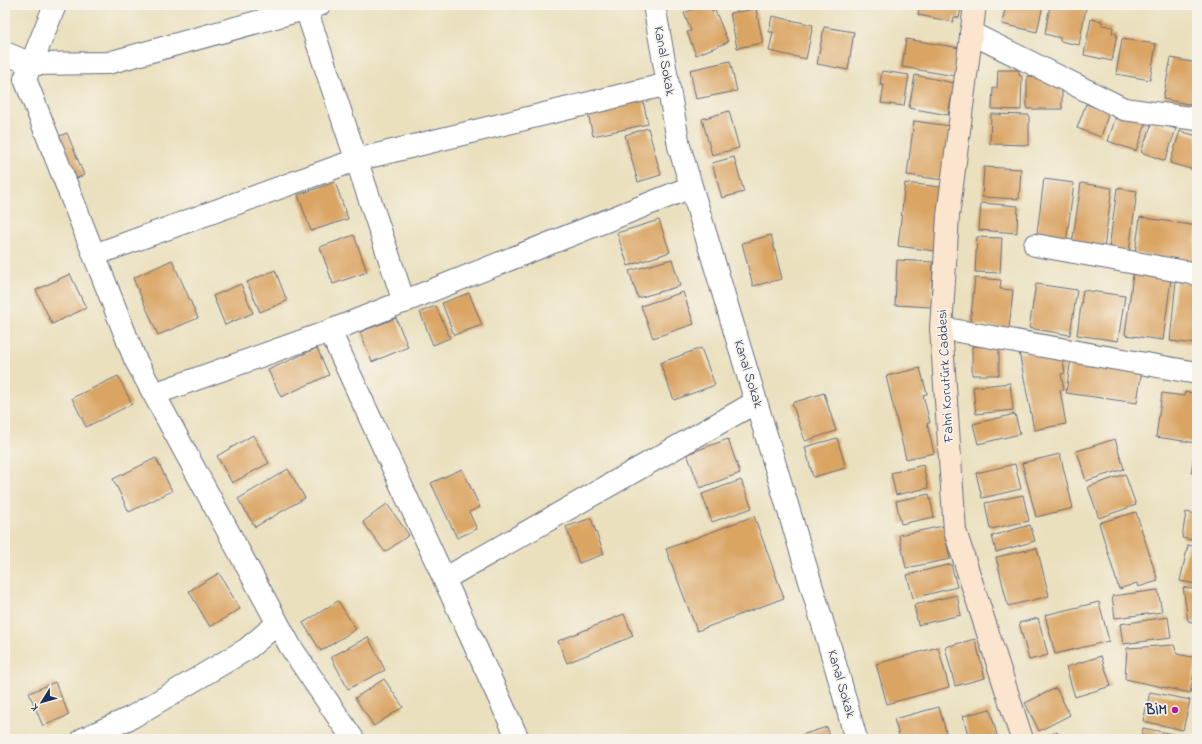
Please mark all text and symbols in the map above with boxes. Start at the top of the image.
street label: Kanal Sokak [648,25,681,98]
street label: Fahri Korutürk Caddesi [932,309,960,444]
street label: Kanal Sokak [728,337,769,412]
street label: Kanal Sokak [821,647,861,722]
north arrow [22,682,62,722]
text: K [26,700,43,714]
place label: BİM [1145,700,1167,721]
marker: BİM [1170,705,1180,715]

